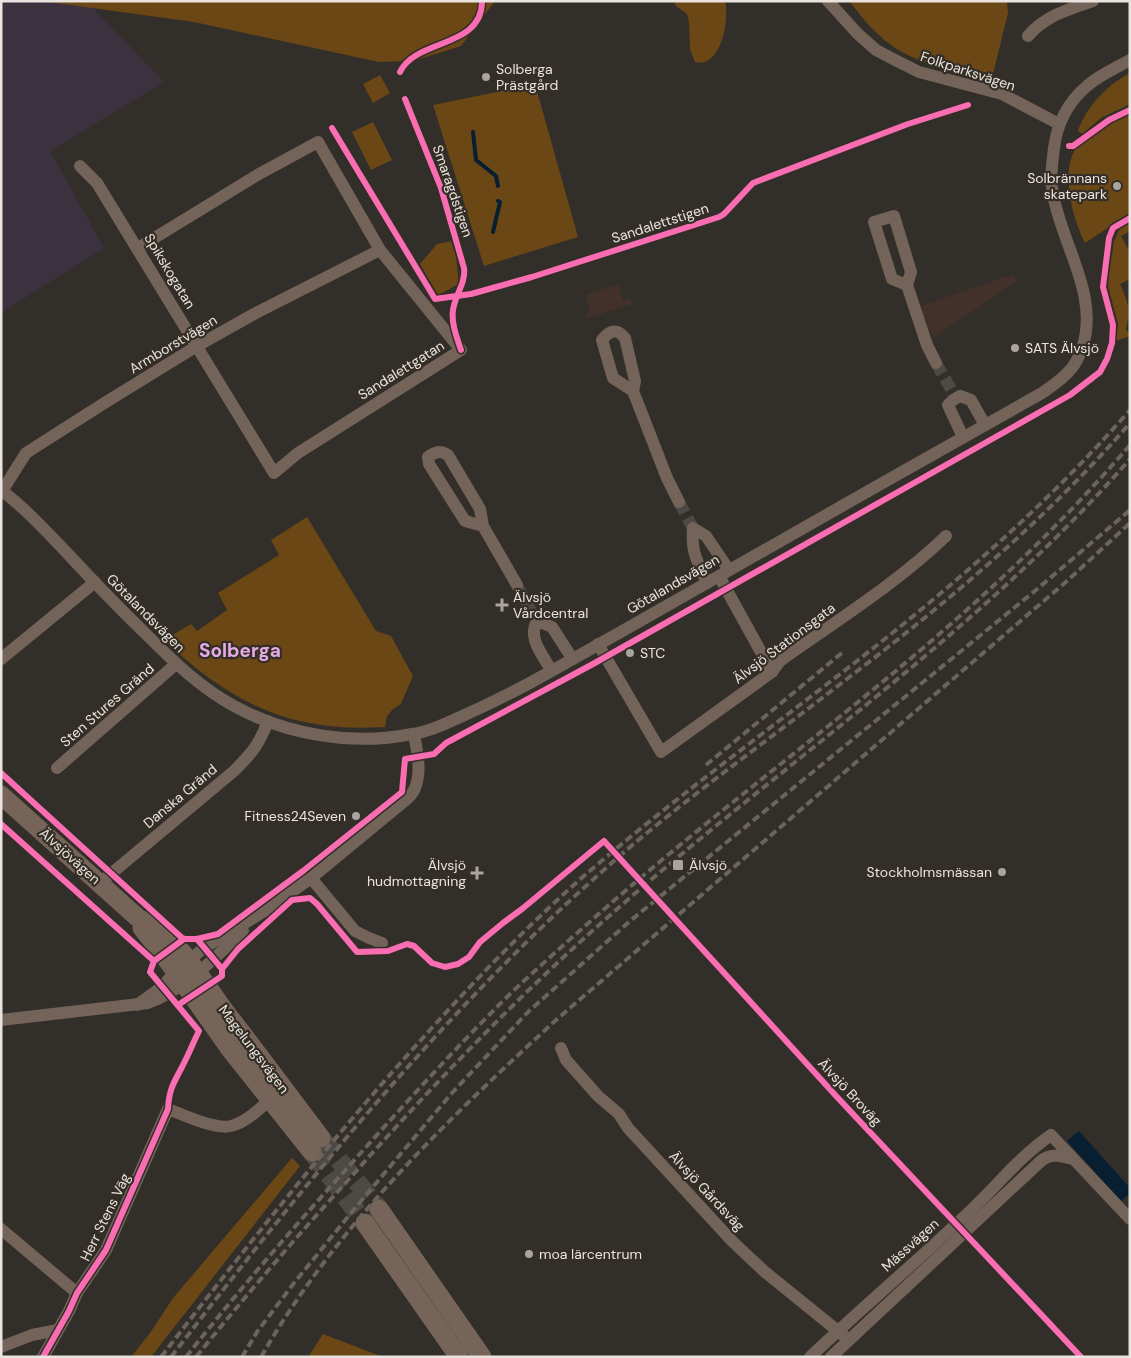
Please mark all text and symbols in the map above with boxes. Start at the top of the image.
street label: Folkparksvägen [918,47,1018,95]
place label: Solberga Prästgård [496,60,558,94]
marker: Solberga Prästgård [480,71,492,83]
street label: Smaragdstigen [429,142,477,240]
place label: Solbrännans skatepark [1027,169,1107,203]
marker: Solbrännans skatepark [1111,180,1123,192]
street label: Sandalettstigen [609,199,711,247]
street label: Spikskogatan [140,230,200,312]
street label: Armborstvägen [126,311,220,377]
street label: Sandalettgatan [355,336,447,404]
place label: SATS Älvsjö [1025,339,1099,357]
marker: SATS Älvsjö [1009,342,1021,354]
street label: Götalandsvägen [623,550,723,618]
street label: Götalandsvägen [103,570,189,656]
place label: Älvsjö Vårdcentral [513,588,588,622]
marker: Älvsjö Vårdcentral [495,598,509,612]
street label: Älvsjö Stationsgata [729,599,839,687]
district label: Solberga [199,638,281,663]
place label: STC [640,644,665,662]
marker: STC [624,647,636,659]
street label: Sten Stures Gränd [56,659,158,751]
street label: Danska Gränd [139,760,221,832]
place label: Fitness24Seven [244,807,346,825]
marker: Fitness24Seven [350,810,362,822]
street label: Älvsjövägen [36,824,104,888]
place label: Älvsjö hudmottagning [367,856,466,890]
place label: Älvsjö [689,856,727,874]
marker: Älvsjö [671,858,685,872]
place label: Stockholmsmässan [866,863,992,881]
marker: Älvsjö hudmottagning [470,866,484,880]
marker: Stockholmsmässan [996,866,1008,878]
street label: Magelungsvägen [215,1001,293,1097]
street label: Älvsjö Broväg [814,1055,886,1130]
street label: Älvsjö Gårdsväg [665,1147,749,1235]
street label: Herr Stens Väg [76,1170,134,1264]
street label: Mässvägen [878,1214,942,1276]
place label: moa lärcentrum [539,1245,642,1263]
marker: moa lärcentrum [523,1248,535,1260]

